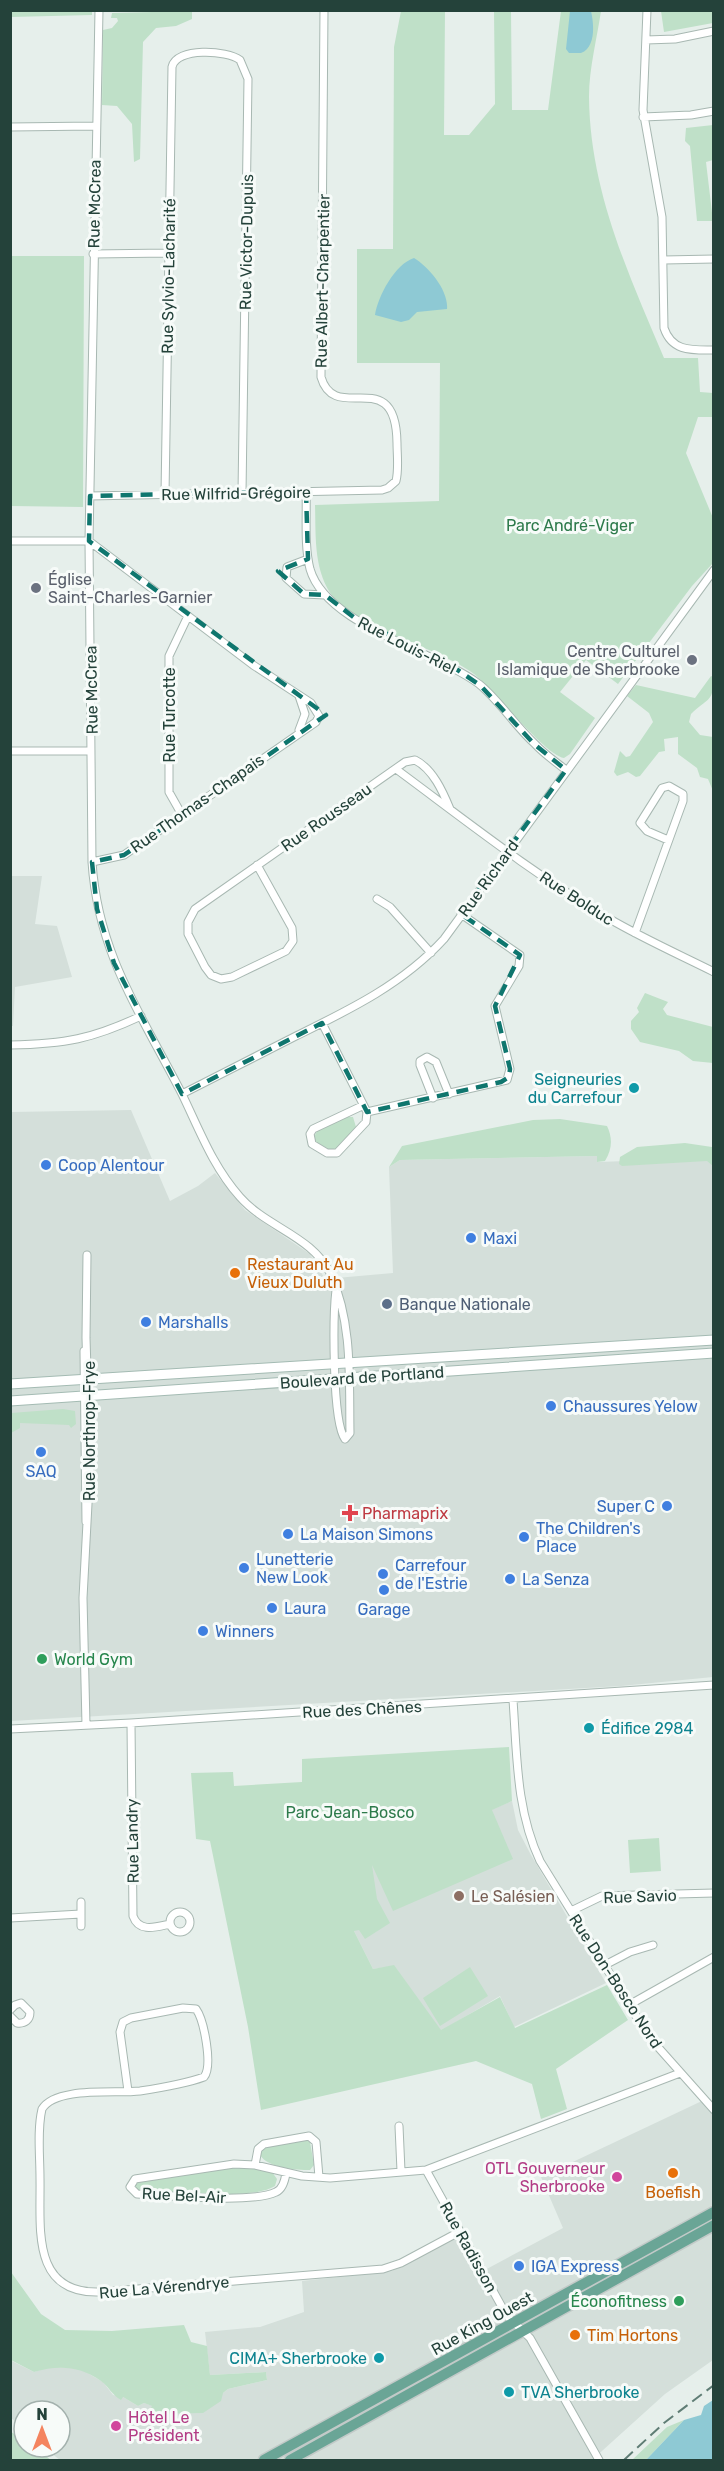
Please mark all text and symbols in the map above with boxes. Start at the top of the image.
street label: Rue McCrea [84,159,105,249]
street label: Rue Victor-Dupuis [236,174,257,310]
street label: Rue Albert-Charpentier [311,194,334,368]
street label: Rue Sylvio-Lacharité [158,198,179,354]
street label: Rue Wilfrid-Grégoire [161,483,311,504]
park label: Parc André-Viger [506,516,634,535]
place label: Église Saint-Charles-Garnier [48,570,212,607]
marker: Église Saint-Charles-Garnier [29,581,43,595]
street label: Rue Louis-Riel [355,613,459,678]
place label: Centre Culturel Islamique de Sherbrooke [497,642,680,679]
street label: Rue McCrea [81,645,102,735]
marker: Centre Culturel Islamique de Sherbrooke [685,653,699,667]
street label: Rue Turcotte [160,667,179,763]
street label: Rue Thomas-Chapais [127,750,268,857]
street label: Rue Rousseau [277,779,375,856]
street label: Rue Richard [454,836,523,920]
street label: Rue Bolduc [536,867,618,930]
place label: Seigneuries du Carrefour [528,1070,622,1107]
marker: Seigneuries du Carrefour [627,1081,641,1095]
place label: Coop Alentour [58,1156,164,1175]
marker: Coop Alentour [39,1158,53,1172]
place label: Maxi [483,1229,517,1248]
marker: Maxi [464,1231,478,1245]
place label: Restaurant Au Vieux Duluth [247,1255,354,1292]
marker: Restaurant Au Vieux Duluth [228,1266,242,1280]
place label: Banque Nationale [399,1295,531,1314]
marker: Banque Nationale [380,1297,394,1311]
place label: Marshalls [158,1313,228,1332]
marker: Marshalls [139,1315,153,1329]
street label: Rue Northrop-Frye [80,1361,99,1501]
street label: Boulevard de Portland [279,1362,445,1393]
place label: Chaussures Yelow [563,1397,698,1416]
marker: Chaussures Yelow [544,1399,558,1413]
marker: SAQ [34,1445,48,1459]
place label: SAQ [25,1462,57,1481]
place label: Super C [597,1497,655,1516]
marker: Super C [660,1499,674,1513]
place label: Pharmaprix [362,1504,448,1523]
marker: Pharmaprix [343,1506,357,1520]
place label: The Children's Place [536,1519,641,1556]
place label: La Maison Simons [300,1525,433,1544]
marker: La Maison Simons [281,1527,295,1541]
marker: The Children's Place [517,1530,531,1544]
place label: Lunetterie New Look [256,1550,333,1587]
place label: Carrefour de l'Estrie [395,1556,468,1593]
marker: Lunetterie New Look [237,1561,251,1575]
marker: Carrefour de l'Estrie [376,1567,390,1581]
place label: La Senza [522,1570,589,1589]
marker: La Senza [503,1572,517,1586]
marker: Garage [377,1583,391,1597]
place label: Laura [284,1599,326,1618]
place label: Garage [357,1600,411,1619]
marker: Laura [265,1601,279,1615]
place label: Winners [215,1622,274,1641]
marker: Winners [196,1624,210,1638]
place label: World Gym [54,1650,133,1669]
marker: World Gym [35,1652,49,1666]
street label: Rue des Chênes [302,1697,422,1722]
place label: Édifice 2984 [601,1719,694,1738]
marker: Édifice 2984 [582,1721,596,1735]
street label: Rue Landry [122,1798,143,1884]
park label: Parc Jean-Bosco [286,1803,414,1822]
street label: Rue Savio [603,1886,677,1907]
place label: Le Salésien [471,1887,555,1906]
marker: Le Salésien [452,1889,466,1903]
street label: Rue Don-Bosco Nord [565,1911,666,2052]
place label: OTL Gouverneur Sherbrooke [485,2159,605,2196]
marker: Boefish [666,2166,680,2180]
marker: OTL Gouverneur Sherbrooke [610,2170,624,2184]
place label: Boefish [645,2183,701,2202]
street label: Rue Bel-Air [141,2184,227,2207]
street label: Rue Radisson [436,2199,501,2296]
place label: IGA Express [531,2257,619,2276]
marker: IGA Express [512,2259,526,2273]
street label: Rue La Vérendrye [98,2272,230,2303]
street label: Rue King Ouest [428,2288,536,2359]
place label: Éconofitness [571,2292,667,2311]
marker: Éconofitness [672,2294,686,2308]
place label: Tim Hortons [587,2326,678,2345]
marker: Tim Hortons [568,2328,582,2342]
place label: CIMA+ Sherbrooke [229,2349,367,2368]
marker: CIMA+ Sherbrooke [372,2351,386,2365]
place label: TVA Sherbrooke [521,2383,640,2402]
marker: TVA Sherbrooke [502,2385,516,2399]
north arrow [12,2399,72,2459]
text: N [36,2405,48,2424]
place label: Hôtel Le Président [128,2408,200,2445]
marker: Hôtel Le Président [109,2419,123,2433]

